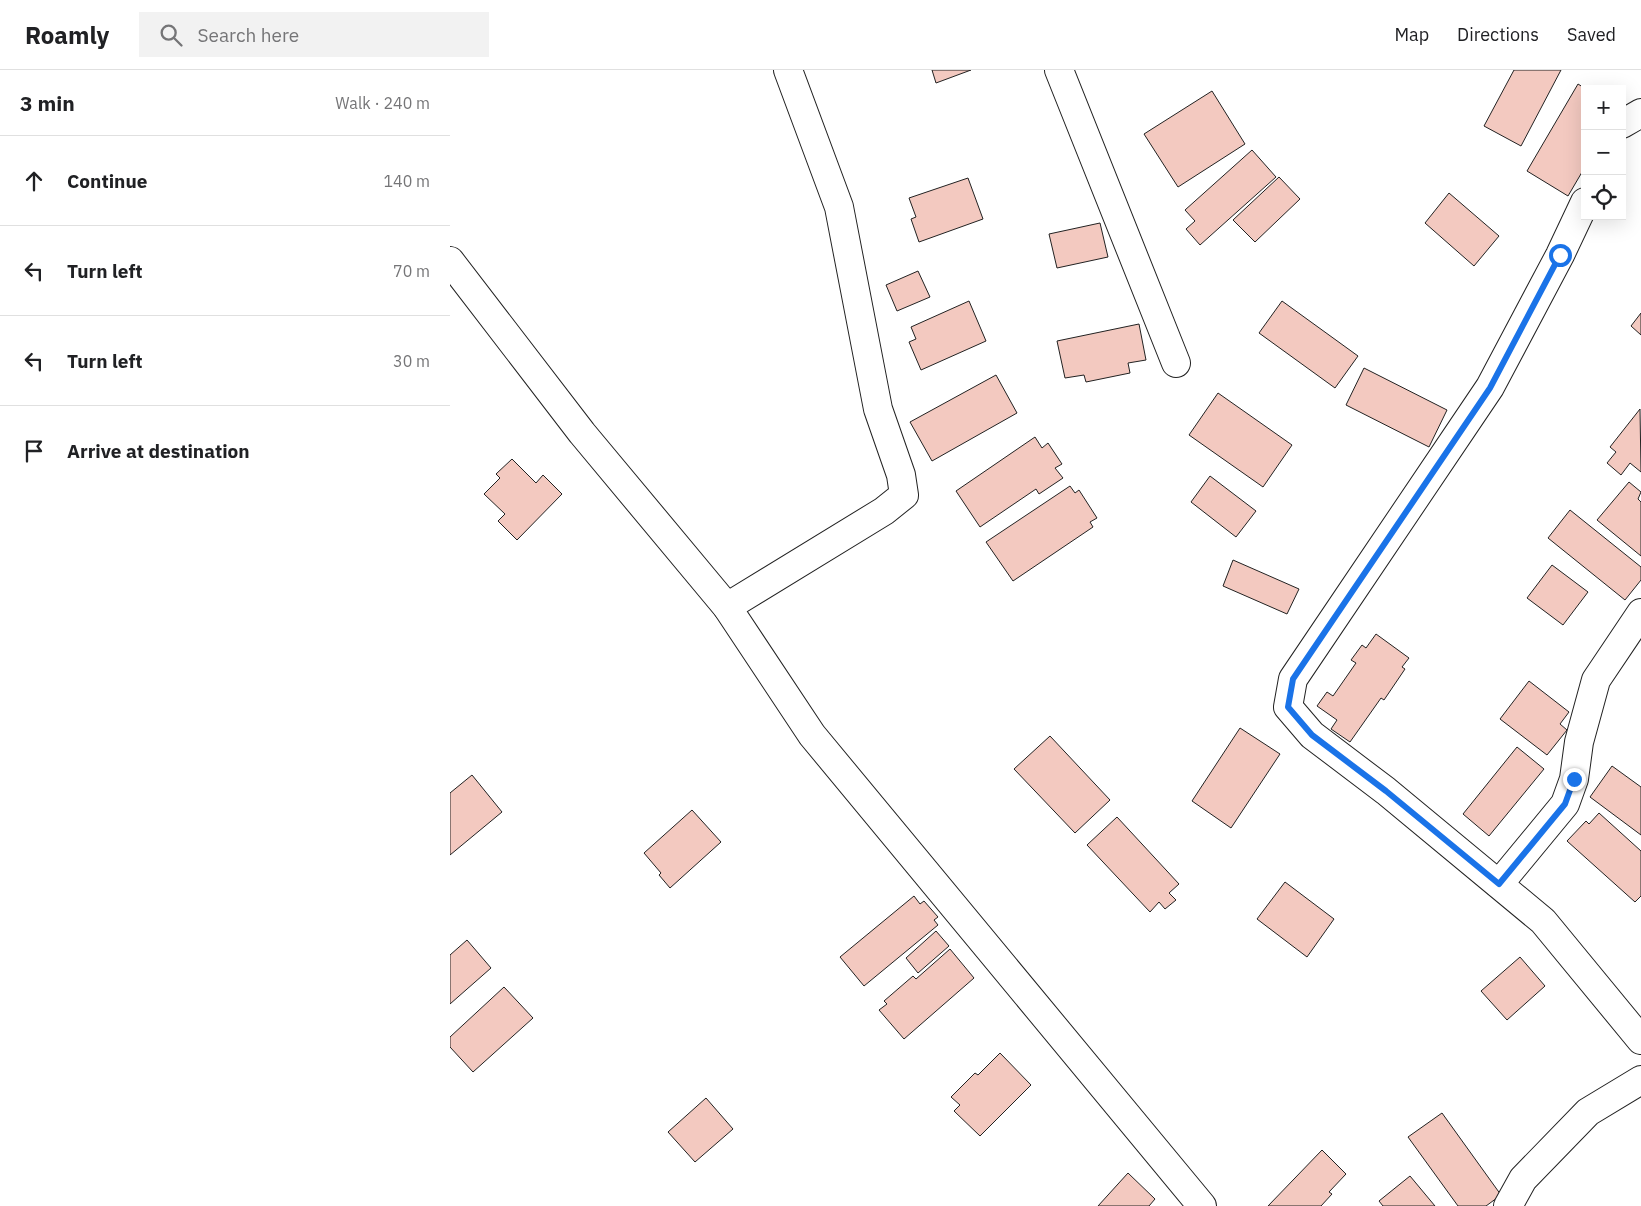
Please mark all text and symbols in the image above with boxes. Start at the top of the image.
search box [139,12,489,57]
text: Roamly [25,19,109,51]
icon: search [157,21,185,49]
text: Search here [197,23,299,47]
text: Map [1394,23,1429,46]
text: Directions [1457,23,1539,46]
text: Saved [1567,23,1616,46]
map controls [1581,85,1626,220]
button: + [1581,85,1626,130]
text: 3 min [20,89,75,117]
text: Walk · 240 m [335,93,430,113]
button: − [1581,130,1626,175]
icon: ahead [20,167,48,195]
text: Continue [67,169,147,193]
text: 140 m [383,171,430,191]
button: locate [1581,175,1626,220]
route start [1549,244,1572,267]
icon: left [20,257,48,285]
text: Turn left [67,259,143,283]
text: 70 m [393,261,430,281]
icon: left [20,347,48,375]
text: Turn left [67,349,143,373]
text: 30 m [393,351,430,371]
icon: arrive [20,437,48,465]
text: Arrive at destination [67,439,250,463]
route end [1563,768,1586,791]

